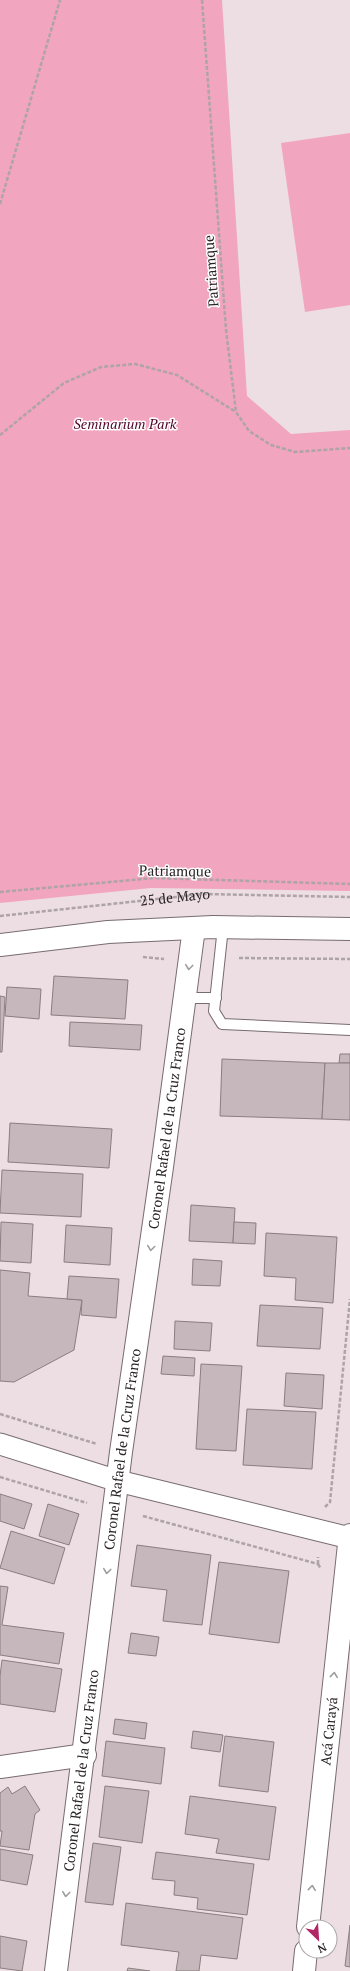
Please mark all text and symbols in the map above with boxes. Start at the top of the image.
street label: Patriamque [199,234,222,308]
park label: Seminarium Park [73,414,177,433]
street label: Patriamque [139,860,211,881]
street label: 25 de Mayo [139,884,210,910]
one-way arrow [185,963,194,970]
street label: Coronel Rafael de la Cruz Franco [143,1026,190,1230]
one-way arrow [147,1245,156,1251]
street label: Coronel Rafael de la Cruz Franco [99,1347,145,1551]
one-way arrow [103,1568,112,1574]
street label: Coronel Rafael de la Cruz Franco [59,1668,103,1873]
one-way arrow [329,1672,338,1678]
street label: Acá Carayá [315,1696,342,1766]
one-way arrow [308,1885,317,1891]
one-way arrow [62,1891,71,1898]
north arrow [298,1919,338,1959]
text: N [315,1940,329,1956]

